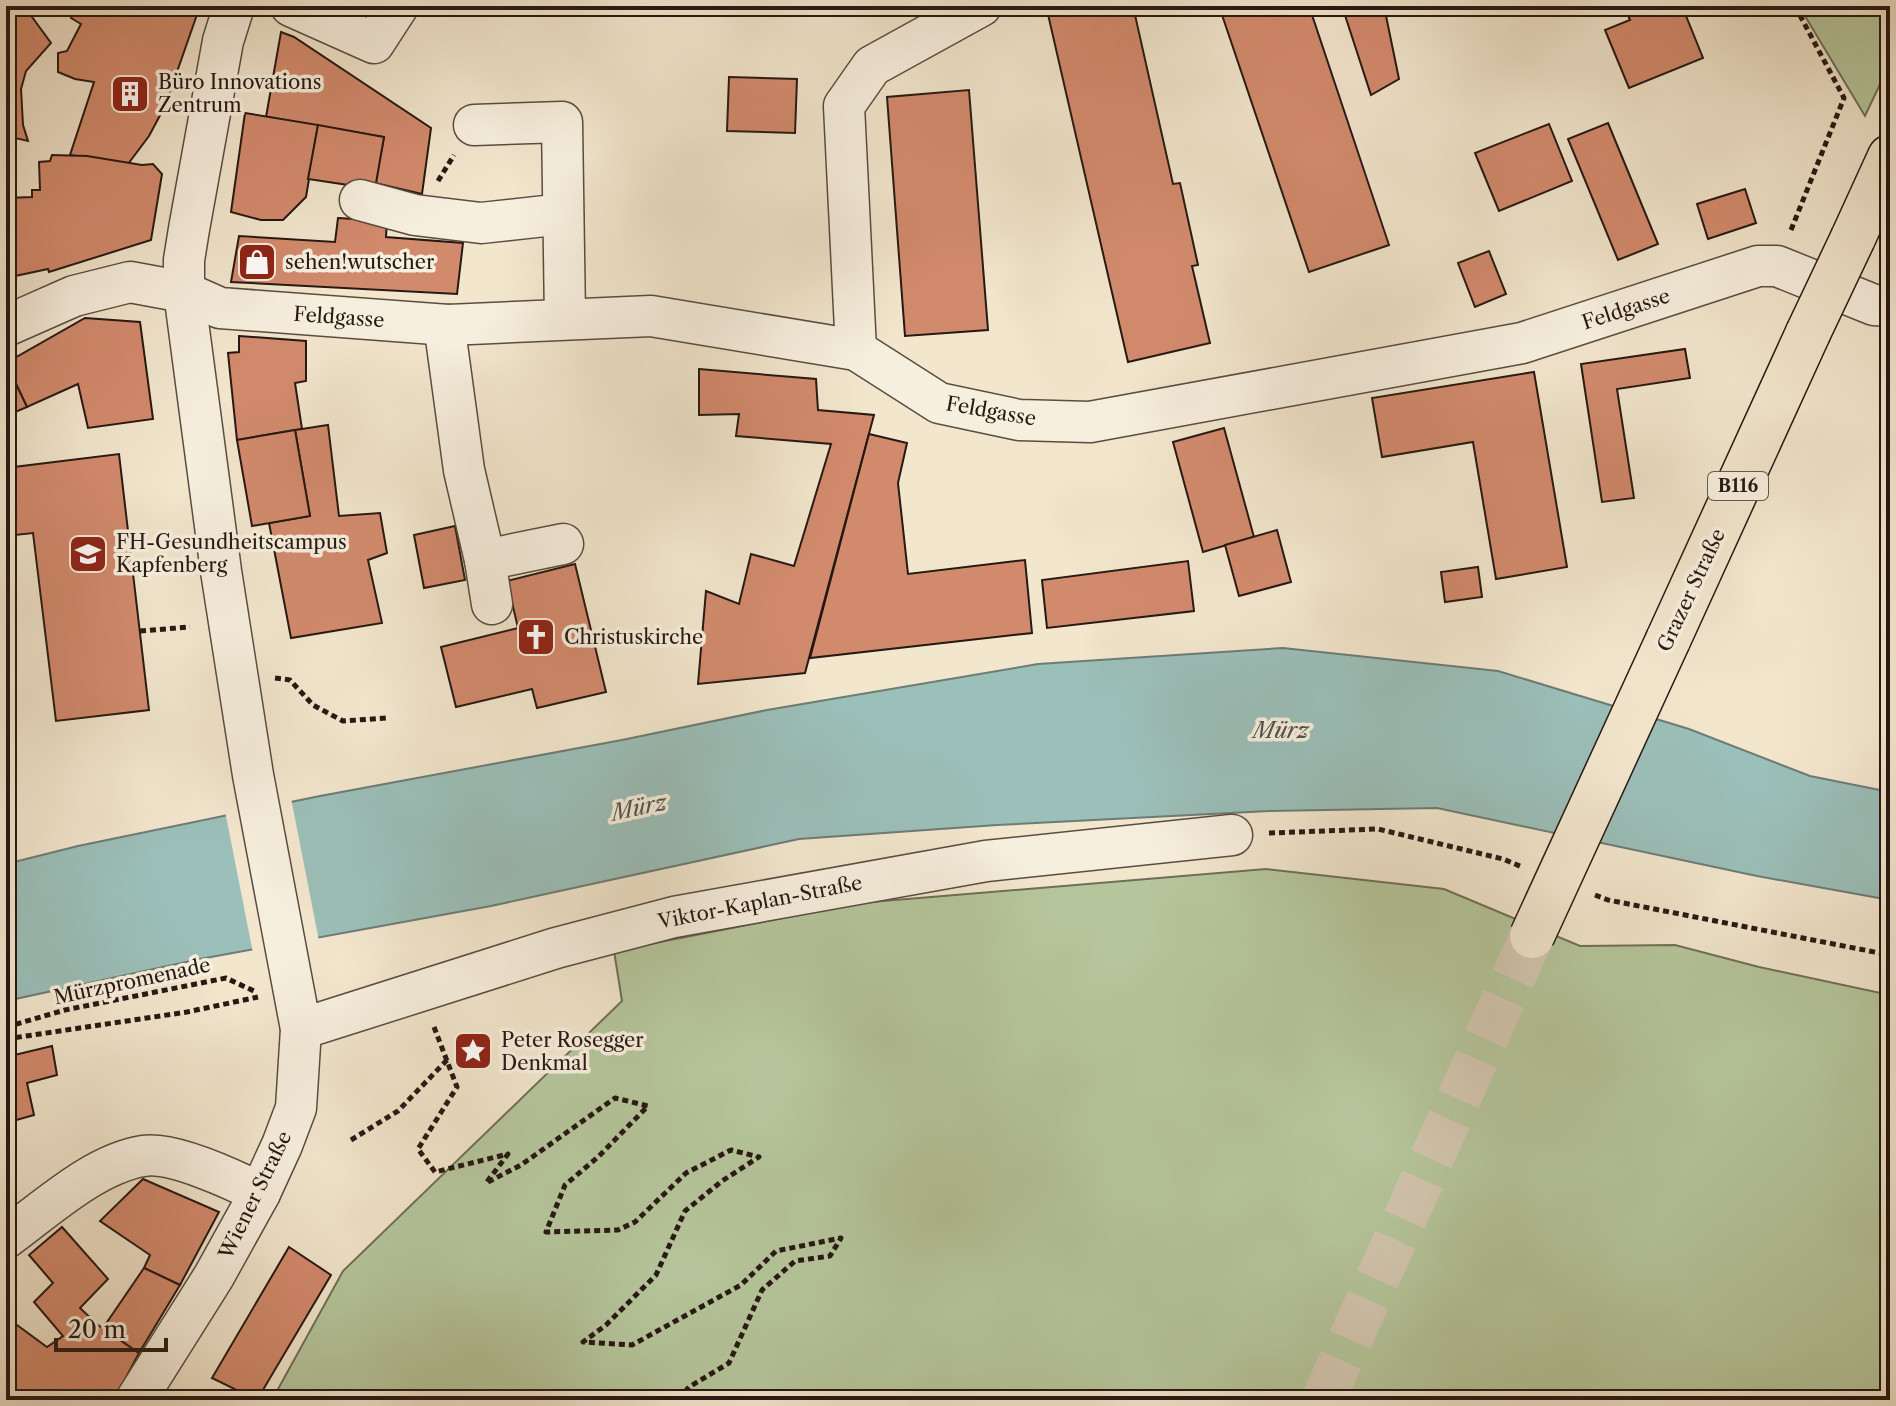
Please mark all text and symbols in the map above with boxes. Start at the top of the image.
place label: Büro Innovations Zentrum [158,70,321,117]
building icon: Büro Innovations Zentrum [109,73,151,115]
shop icon: sehen!wutscher [236,241,278,283]
place label: sehen!wutscher [285,250,435,274]
street label: Feldgasse [1579,284,1673,334]
street label: Feldgasse [293,302,385,332]
street label: Feldgasse [944,391,1038,431]
road number: B116 [1708,472,1768,500]
street label: Grazer Straße [1652,525,1730,655]
place label: FH-Gesundheitscampus Kapfenberg [116,530,347,577]
school or university icon: FH-Gesundheitscampus Kapfenberg [67,533,109,575]
church icon: Christuskirche [515,616,557,658]
place label: Christuskirche [564,625,703,649]
water label: Mürz [1250,717,1310,744]
water label: Mürz [606,788,671,827]
street label: Viktor-Kaplan-Straße [655,870,864,934]
street label: Mürzpromenade [51,953,213,1009]
place label: Peter Rosegger Denkmal [501,1028,644,1075]
place icon: Peter Rosegger Denkmal [452,1030,494,1072]
street label: Wiener Straße [213,1127,296,1264]
scale bar [56,1302,166,1352]
text: 20 m [68,1315,126,1344]

